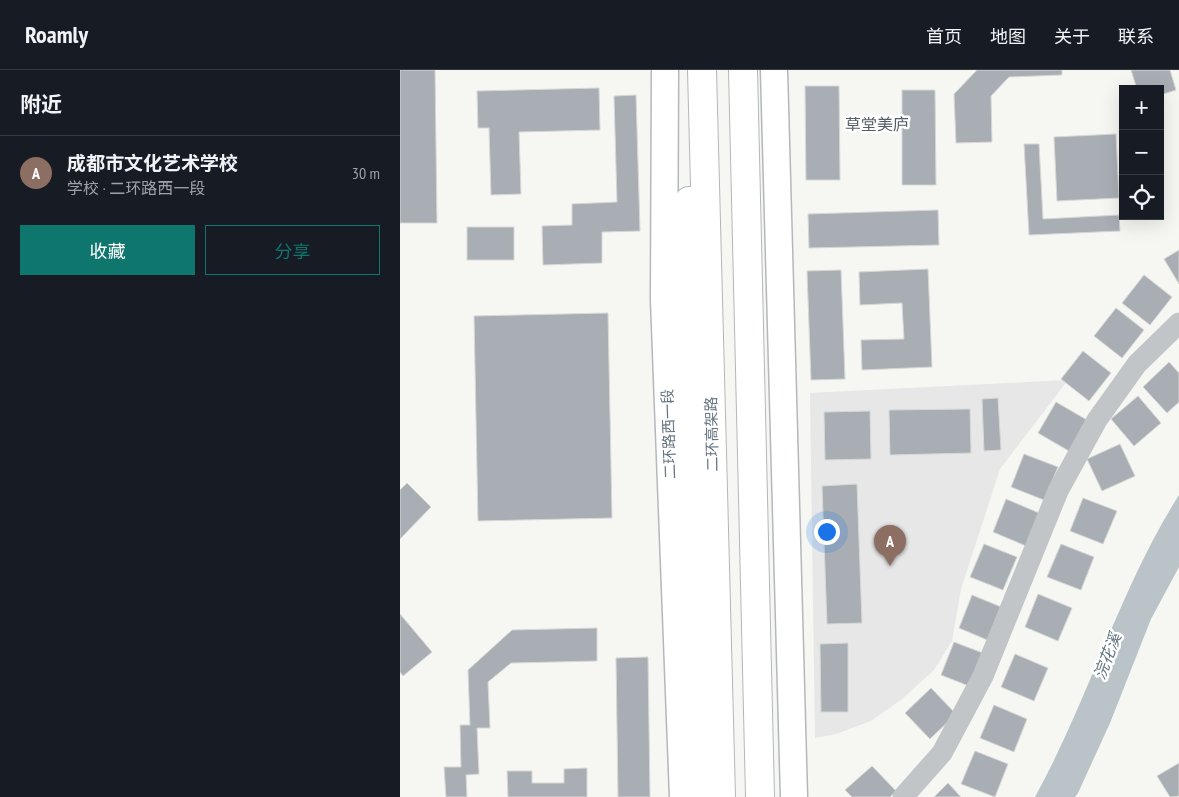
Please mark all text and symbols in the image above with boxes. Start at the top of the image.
text: Roamly [25,19,88,50]
text: 首页 [926,25,962,48]
text: 地图 [990,25,1026,48]
text: 关于 [1054,25,1090,48]
text: 联系 [1118,25,1154,48]
map controls [1119,85,1164,220]
button: + [1119,85,1164,130]
text: 附近 [20,91,62,118]
district label: 草堂美庐 [845,114,909,134]
button: − [1119,130,1164,175]
text: 成都市文化艺术学校 [67,151,238,175]
text: A [32,163,40,183]
text: 30 m [352,163,380,183]
button: locate [1119,175,1164,220]
text: 学校 · 二环路西一段 [67,178,205,198]
button: 收藏 [20,225,195,275]
button: 分享 [205,225,380,275]
street label: 二环路西一段 [657,389,680,479]
street label: 二环高架路 [701,396,722,472]
your location [814,519,840,545]
pin: A [874,525,906,566]
water label: 浣花溪 [1089,628,1126,682]

